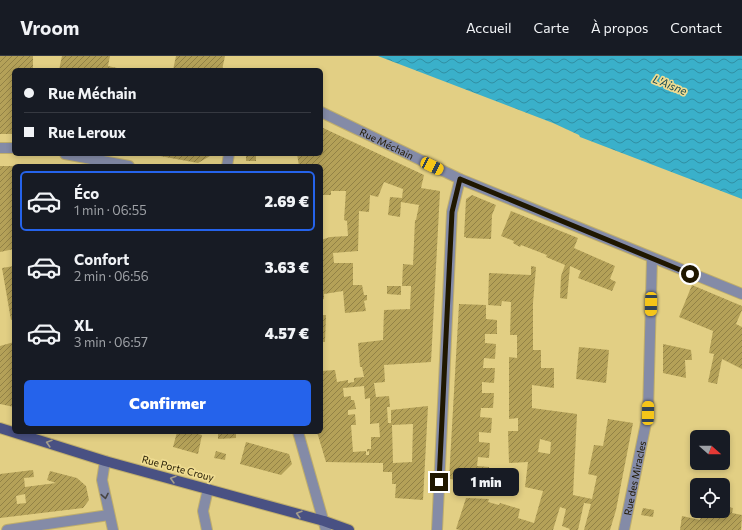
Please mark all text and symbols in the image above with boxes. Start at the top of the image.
text: Vroom [20,16,79,39]
text: Accueil [466,19,512,36]
text: Carte [534,19,569,36]
text: À propos [591,19,648,36]
text: Contact [670,19,722,36]
water label: L'Aisne [651,72,689,97]
text: Rue Méchain [48,84,136,102]
text: Rue Leroux [48,123,126,141]
street label: Rue Méchain [358,126,416,162]
car [419,155,445,177]
icon: car [26,183,62,219]
text: Éco [74,184,99,202]
text: 2.69 € [264,192,309,210]
text: 1 min · 06:55 [74,202,147,218]
icon: car [26,249,62,285]
text: Confort [74,250,129,268]
text: 3.63 € [265,258,309,276]
route start [681,265,699,283]
text: 2 min · 06:56 [74,268,149,284]
car [645,292,657,316]
icon: car [26,315,62,351]
text: XL [74,316,93,334]
text: 4.57 € [265,324,309,342]
text: 3 min · 06:57 [74,334,148,350]
button: Confirmer [24,380,311,426]
car [642,401,654,425]
north arrow [690,430,730,470]
map controls [690,430,730,518]
one-way arrow [45,439,52,448]
street label: Rue des Miracles [621,439,648,516]
street label: Rue Porte Crouy [141,453,215,483]
callout: 1 min [453,468,519,496]
route end [430,473,448,491]
text: 1 min [470,474,502,490]
one-way arrow [170,475,177,484]
button: locate [690,478,730,518]
one-way arrow [100,492,109,499]
one-way arrow [295,510,302,519]

